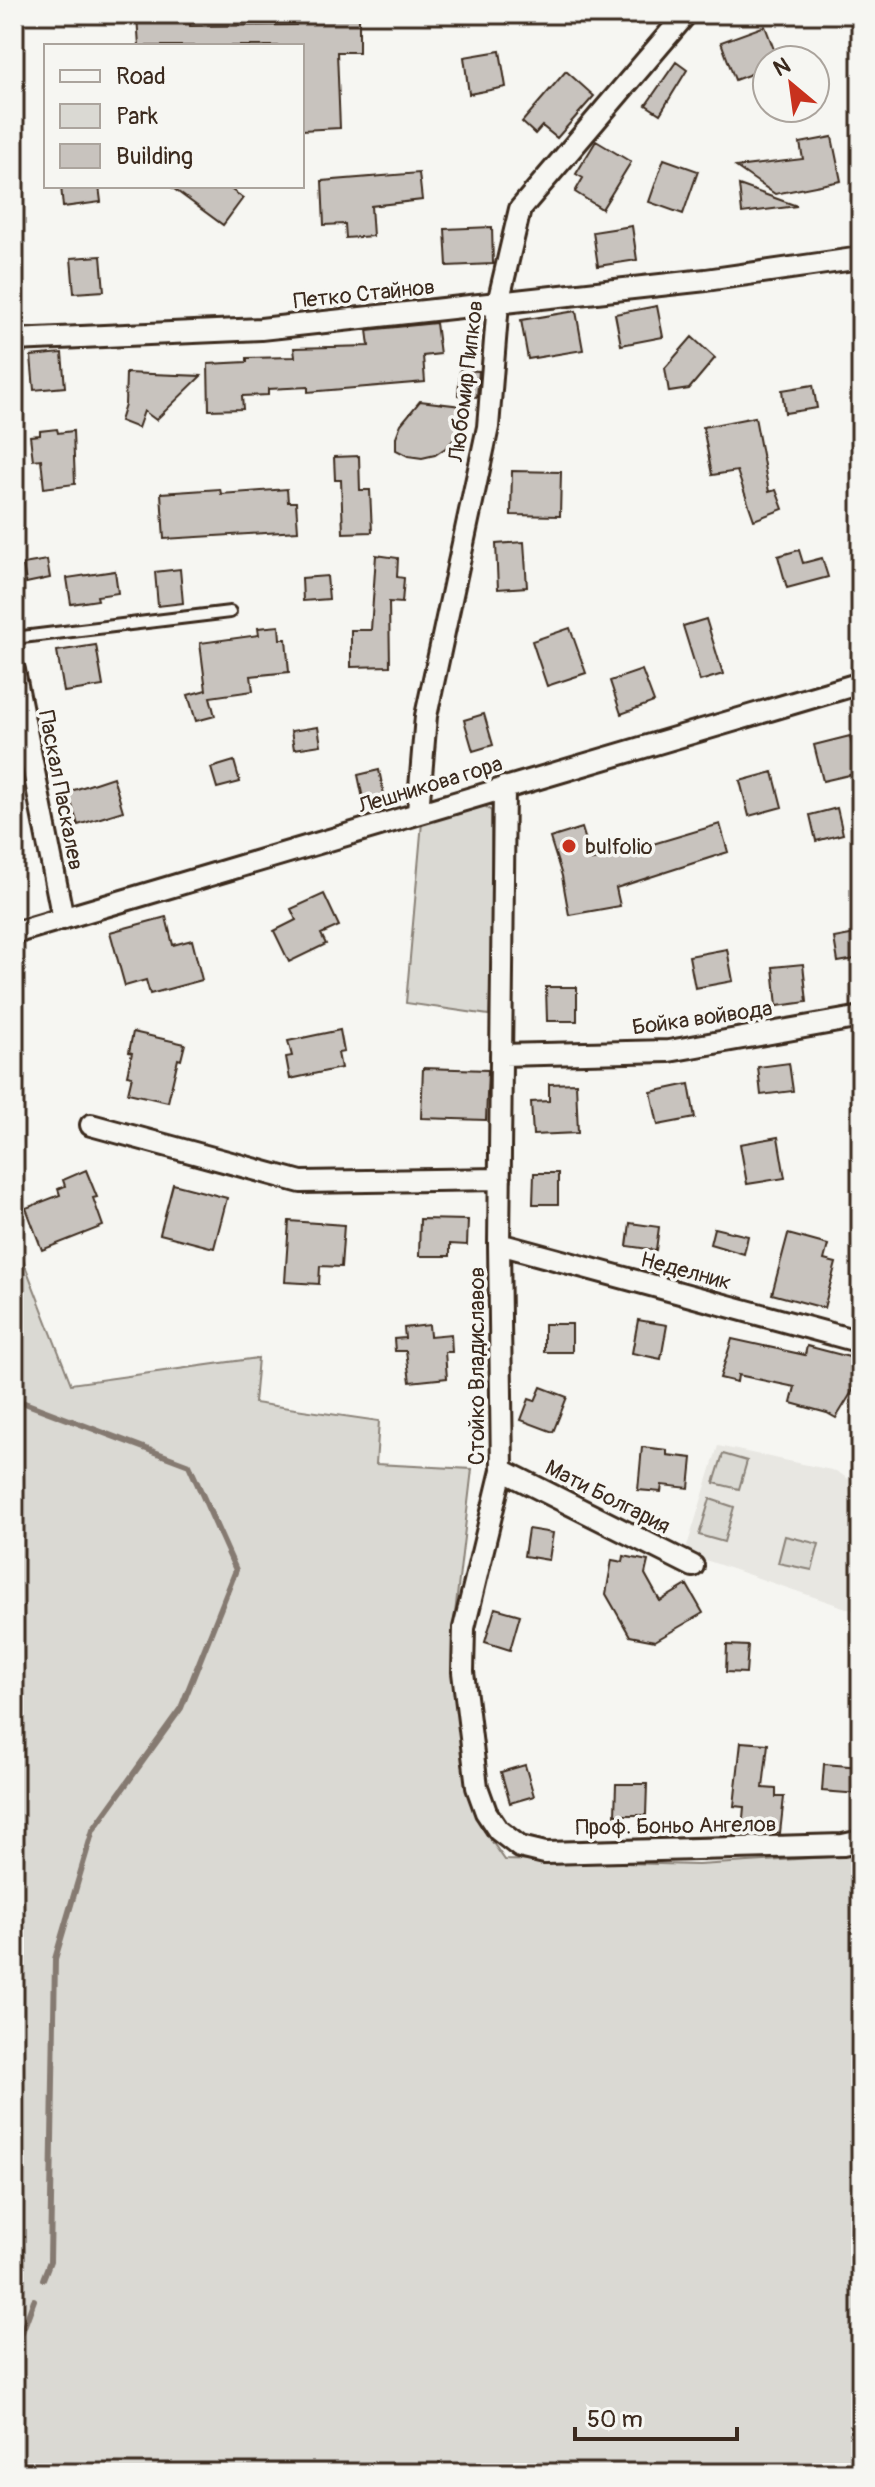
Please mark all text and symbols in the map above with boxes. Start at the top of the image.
legend [44,44,304,188]
north arrow [751,44,831,124]
text: N [768,51,795,83]
text: Road [116,62,166,91]
text: Park [116,102,158,131]
text: Building [116,142,193,171]
street label: Петко Стайнов [292,273,436,315]
street label: Любомир Пипков [442,299,490,464]
street label: Паскал Паскалев [32,708,90,872]
street label: Лешникова гора [354,750,506,820]
place label: bulfolio [585,833,653,861]
marker: bulfolio [560,837,578,855]
street label: Бойка войвода [630,994,774,1042]
street label: Неделник [637,1245,734,1296]
street label: Стойко Владиславов [463,1267,491,1465]
street label: Мати Болгария [540,1453,675,1540]
street label: Проф. Боньо Ангелов [575,1810,777,1842]
scale bar [575,2391,737,2441]
text: 50 m [587,2405,643,2434]

